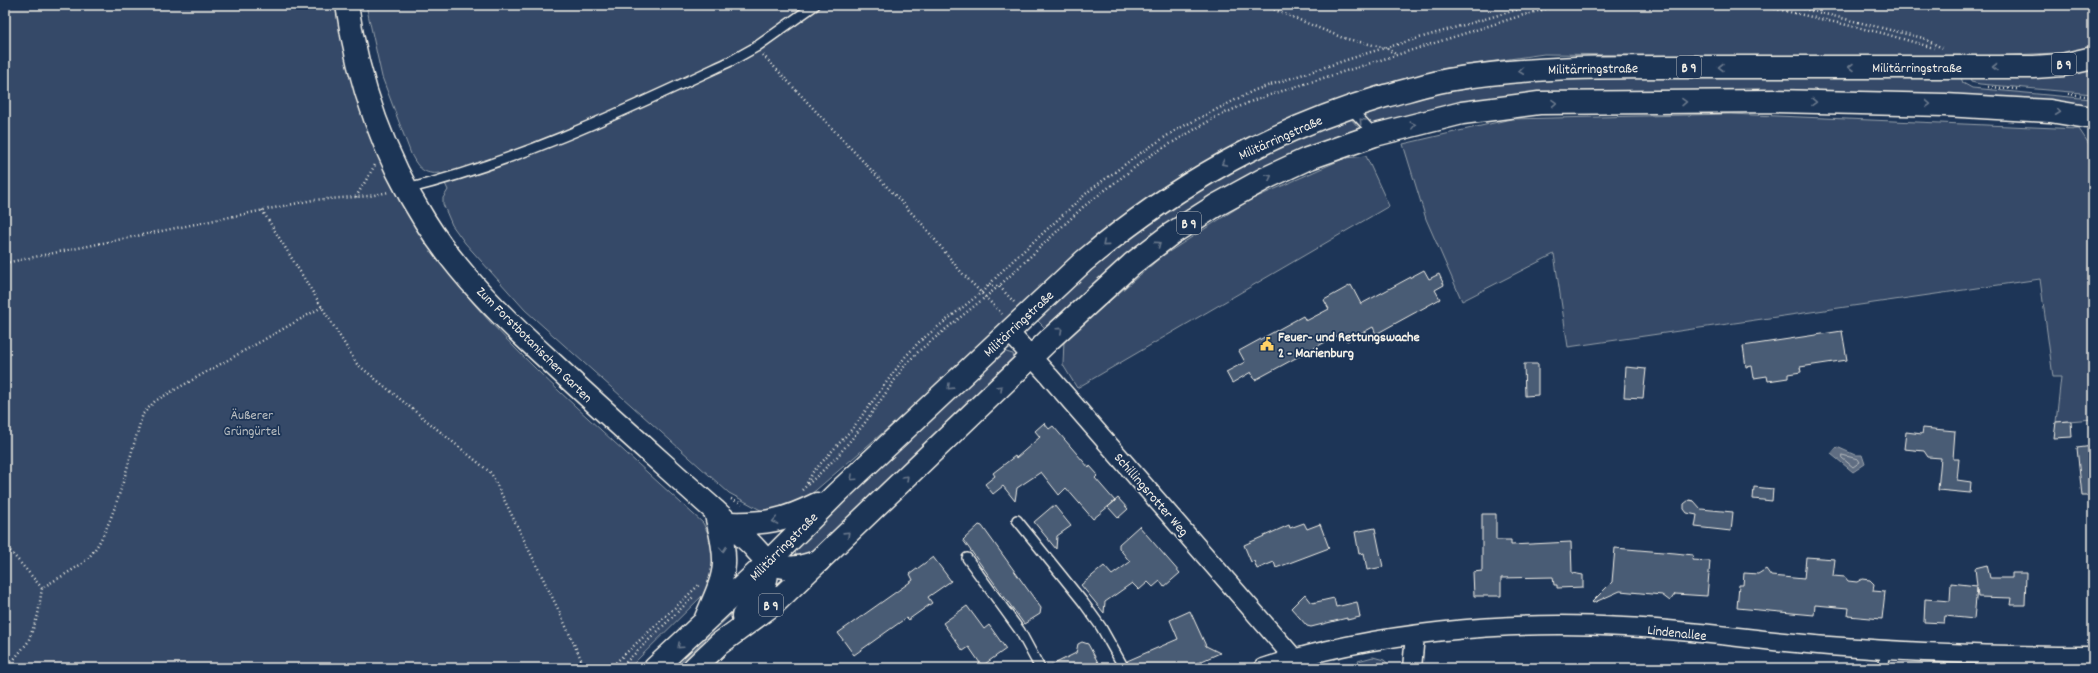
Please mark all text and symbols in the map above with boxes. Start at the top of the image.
road number: B 9 [2052,53,2076,75]
road number: B 9 [1677,56,1701,78]
street label: Militärringstraße [1548,59,1638,81]
street label: Militärringstraße [1872,59,1962,79]
one-way arrow [1718,63,1724,71]
one-way arrow [1848,63,1854,71]
one-way arrow [1992,63,1998,71]
one-way arrow [1518,66,1524,75]
one-way arrow [1681,98,1687,106]
one-way arrow [1811,98,1817,106]
one-way arrow [1551,99,1557,107]
one-way arrow [1925,100,1931,108]
one-way arrow [2054,107,2061,116]
street label: Militärringstraße [1236,111,1326,166]
one-way arrow [1359,118,1366,126]
one-way arrow [1409,121,1416,130]
one-way arrow [1220,158,1228,166]
one-way arrow [1264,174,1272,182]
road number: B 9 [1177,212,1201,234]
one-way arrow [1102,239,1109,246]
one-way arrow [1153,242,1160,249]
street label: Zum Forstbotanischen Garten [471,283,596,408]
street label: Militärringstraße [980,286,1059,362]
one-way arrow [1055,327,1063,334]
place label: Feuer- und Rettungswache 2 - Marienburg [1278,328,1420,364]
public building icon: Feuer- und Rettungswache 2 - Marienburg [1259,336,1275,352]
one-way arrow [947,383,955,390]
one-way arrow [995,385,1003,393]
park label: Äußerer Grüngürtel [224,406,281,442]
street label: Schillingsrotter Weg [1108,449,1193,542]
one-way arrow [850,473,858,480]
one-way arrow [901,475,909,482]
street label: Militärringstraße [746,509,823,586]
one-way arrow [772,516,778,525]
one-way arrow [842,531,850,539]
one-way arrow [718,546,727,552]
road number: B 9 [759,594,783,616]
street label: Lindenallee [1646,621,1707,647]
one-way arrow [677,641,684,648]

